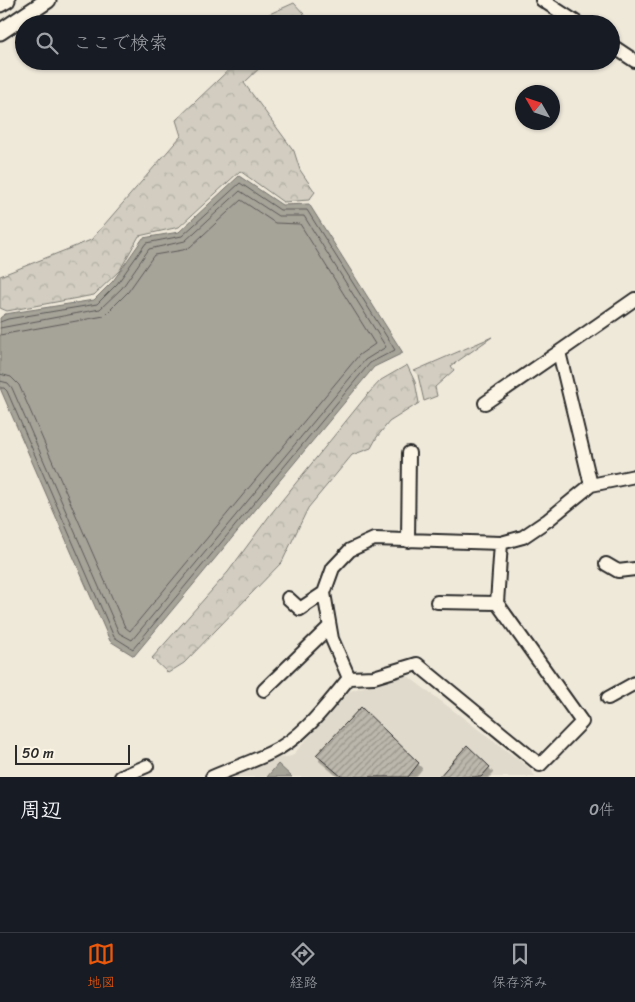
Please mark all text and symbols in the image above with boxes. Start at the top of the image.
search box [15,15,620,70]
text: ここで検索 [73,26,168,59]
icon: search [33,29,61,57]
north arrow [515,85,560,130]
text: 50 m [22,741,54,766]
scale bar [15,742,130,765]
text: 周辺 [20,791,62,829]
text: 0件 [589,795,615,824]
tab: 地図 [87,940,115,995]
tab: 経路 [289,940,317,995]
tab: 保存済み [492,940,548,995]

